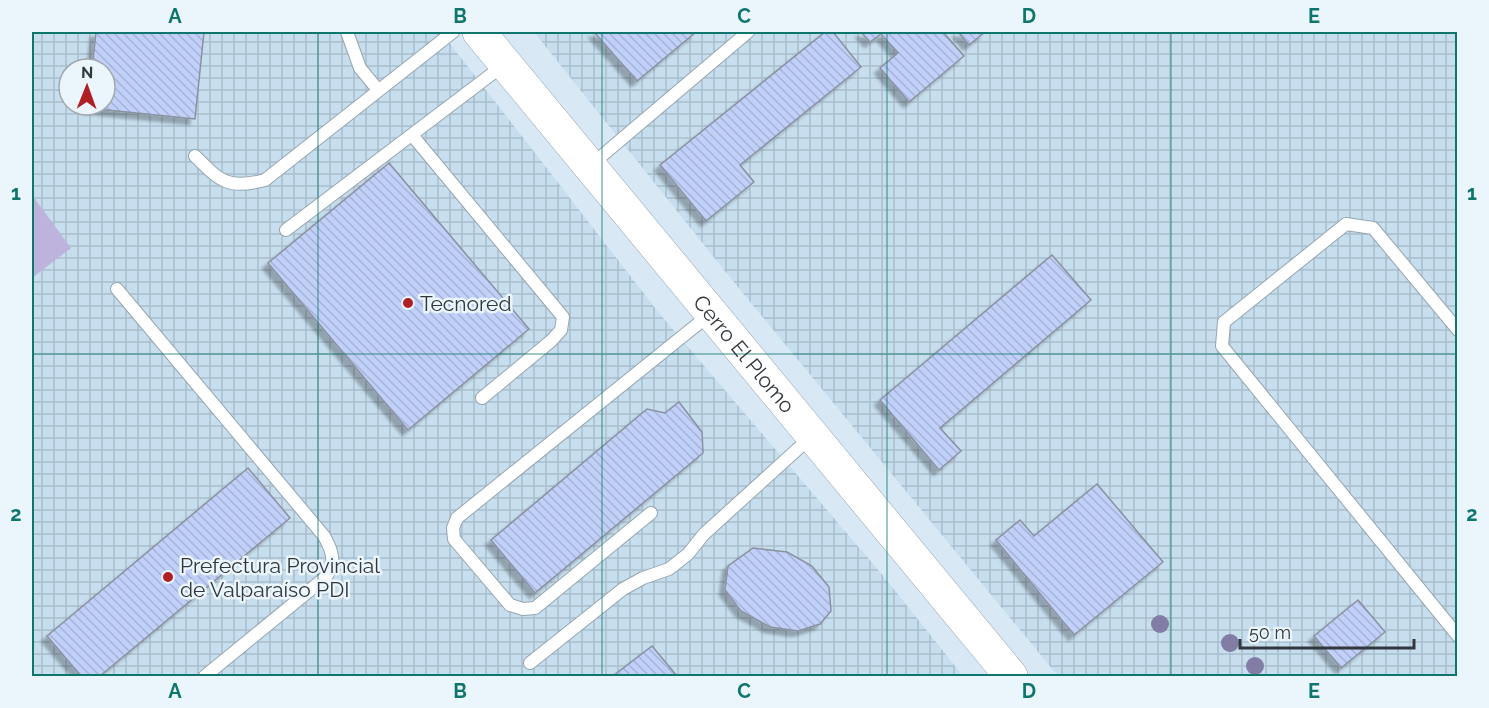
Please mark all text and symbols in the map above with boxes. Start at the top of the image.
text: A [168,4,182,28]
text: B [453,4,467,28]
text: C [737,4,751,28]
text: D [1022,4,1036,28]
text: E [1308,4,1320,28]
north arrow [57,57,117,117]
text: N [81,63,94,82]
text: 1 [11,181,21,205]
text: 1 [1467,181,1477,205]
street label: Cerro El Plomo [689,290,801,417]
place label: Tecnored [420,291,511,316]
marker: Tecnored [401,296,415,310]
text: 2 [10,502,22,526]
text: 2 [1466,502,1478,526]
place label: Prefectura Provincial de Valparaíso PDI [180,553,380,602]
marker: Prefectura Provincial de Valparaíso PDI [161,570,175,584]
scale bar [1240,612,1414,650]
text: 50 m [1249,622,1291,643]
text: A [168,679,182,703]
text: B [453,679,467,703]
text: C [737,679,751,703]
text: D [1022,679,1036,703]
text: E [1308,679,1320,703]

